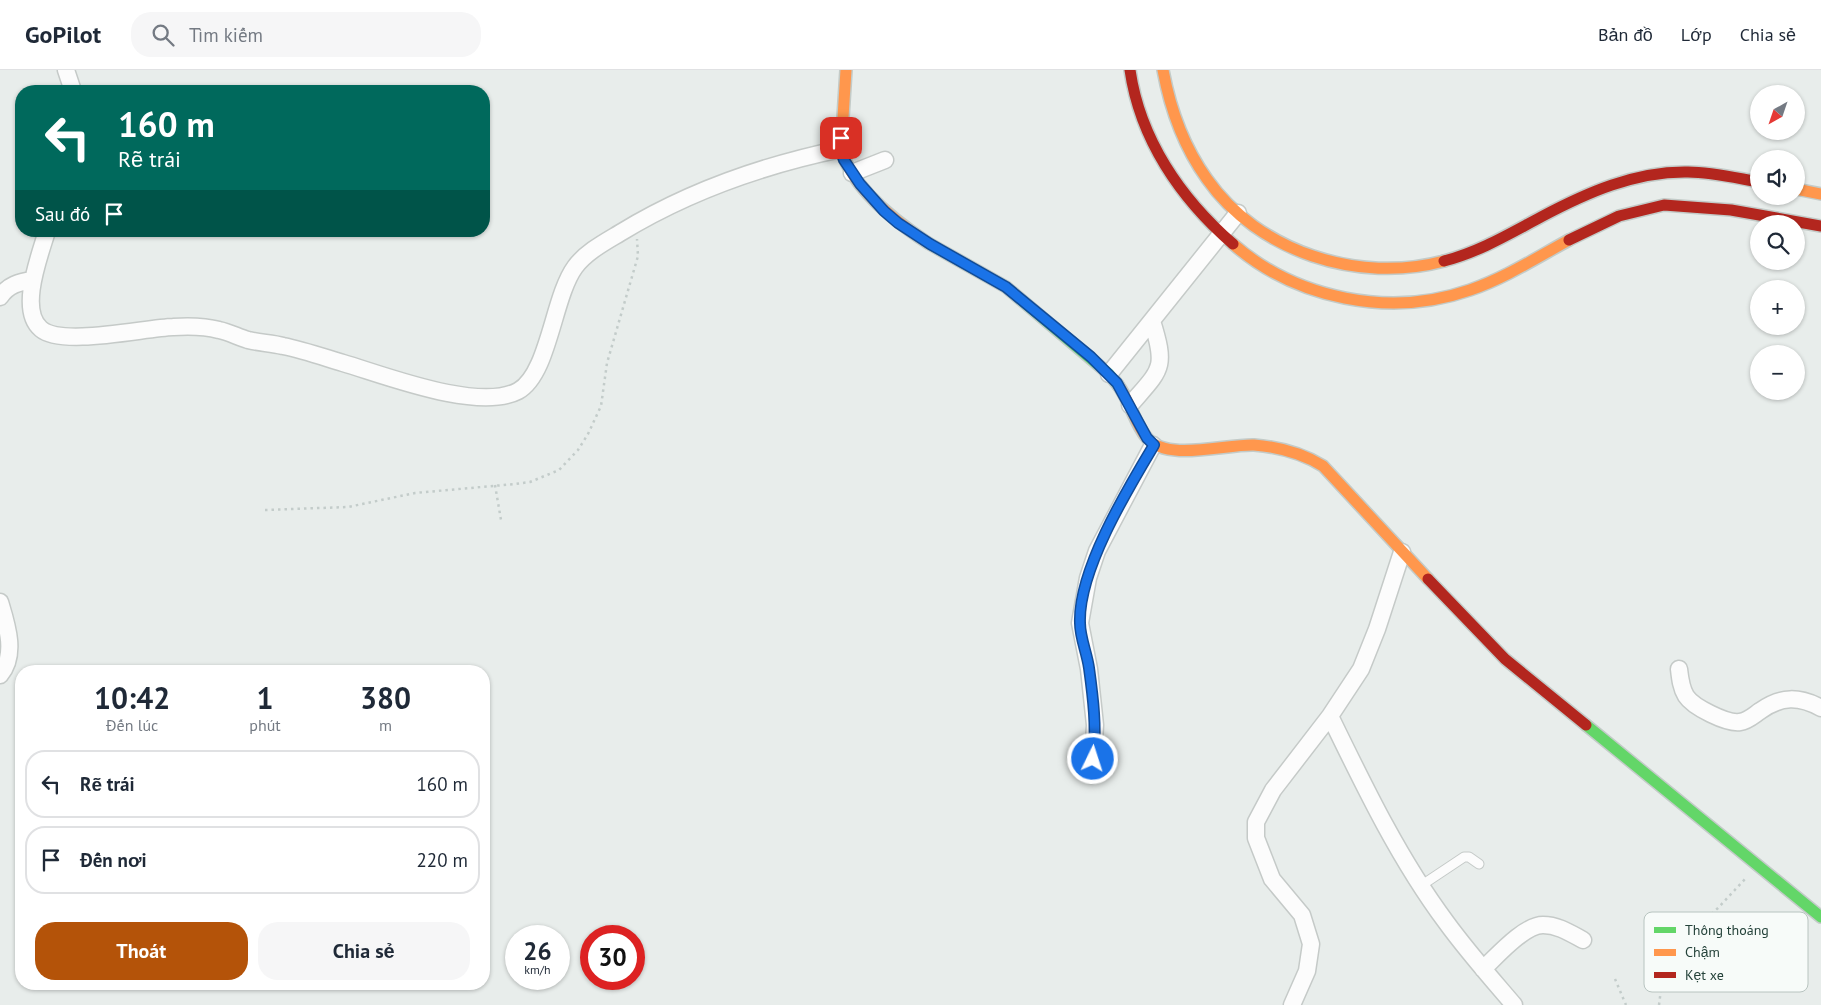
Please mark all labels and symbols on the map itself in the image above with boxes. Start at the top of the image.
north arrow [1750,85,1805,140]
pin [820,117,862,159]
position arrow [1066,732,1118,784]
legend [1644,912,1808,992]
text: Thông thoáng [1685,921,1769,939]
speed limit sign: 30 [580,925,645,990]
text: Chậm [1685,943,1720,961]
text: Kẹt xe [1685,966,1724,984]

